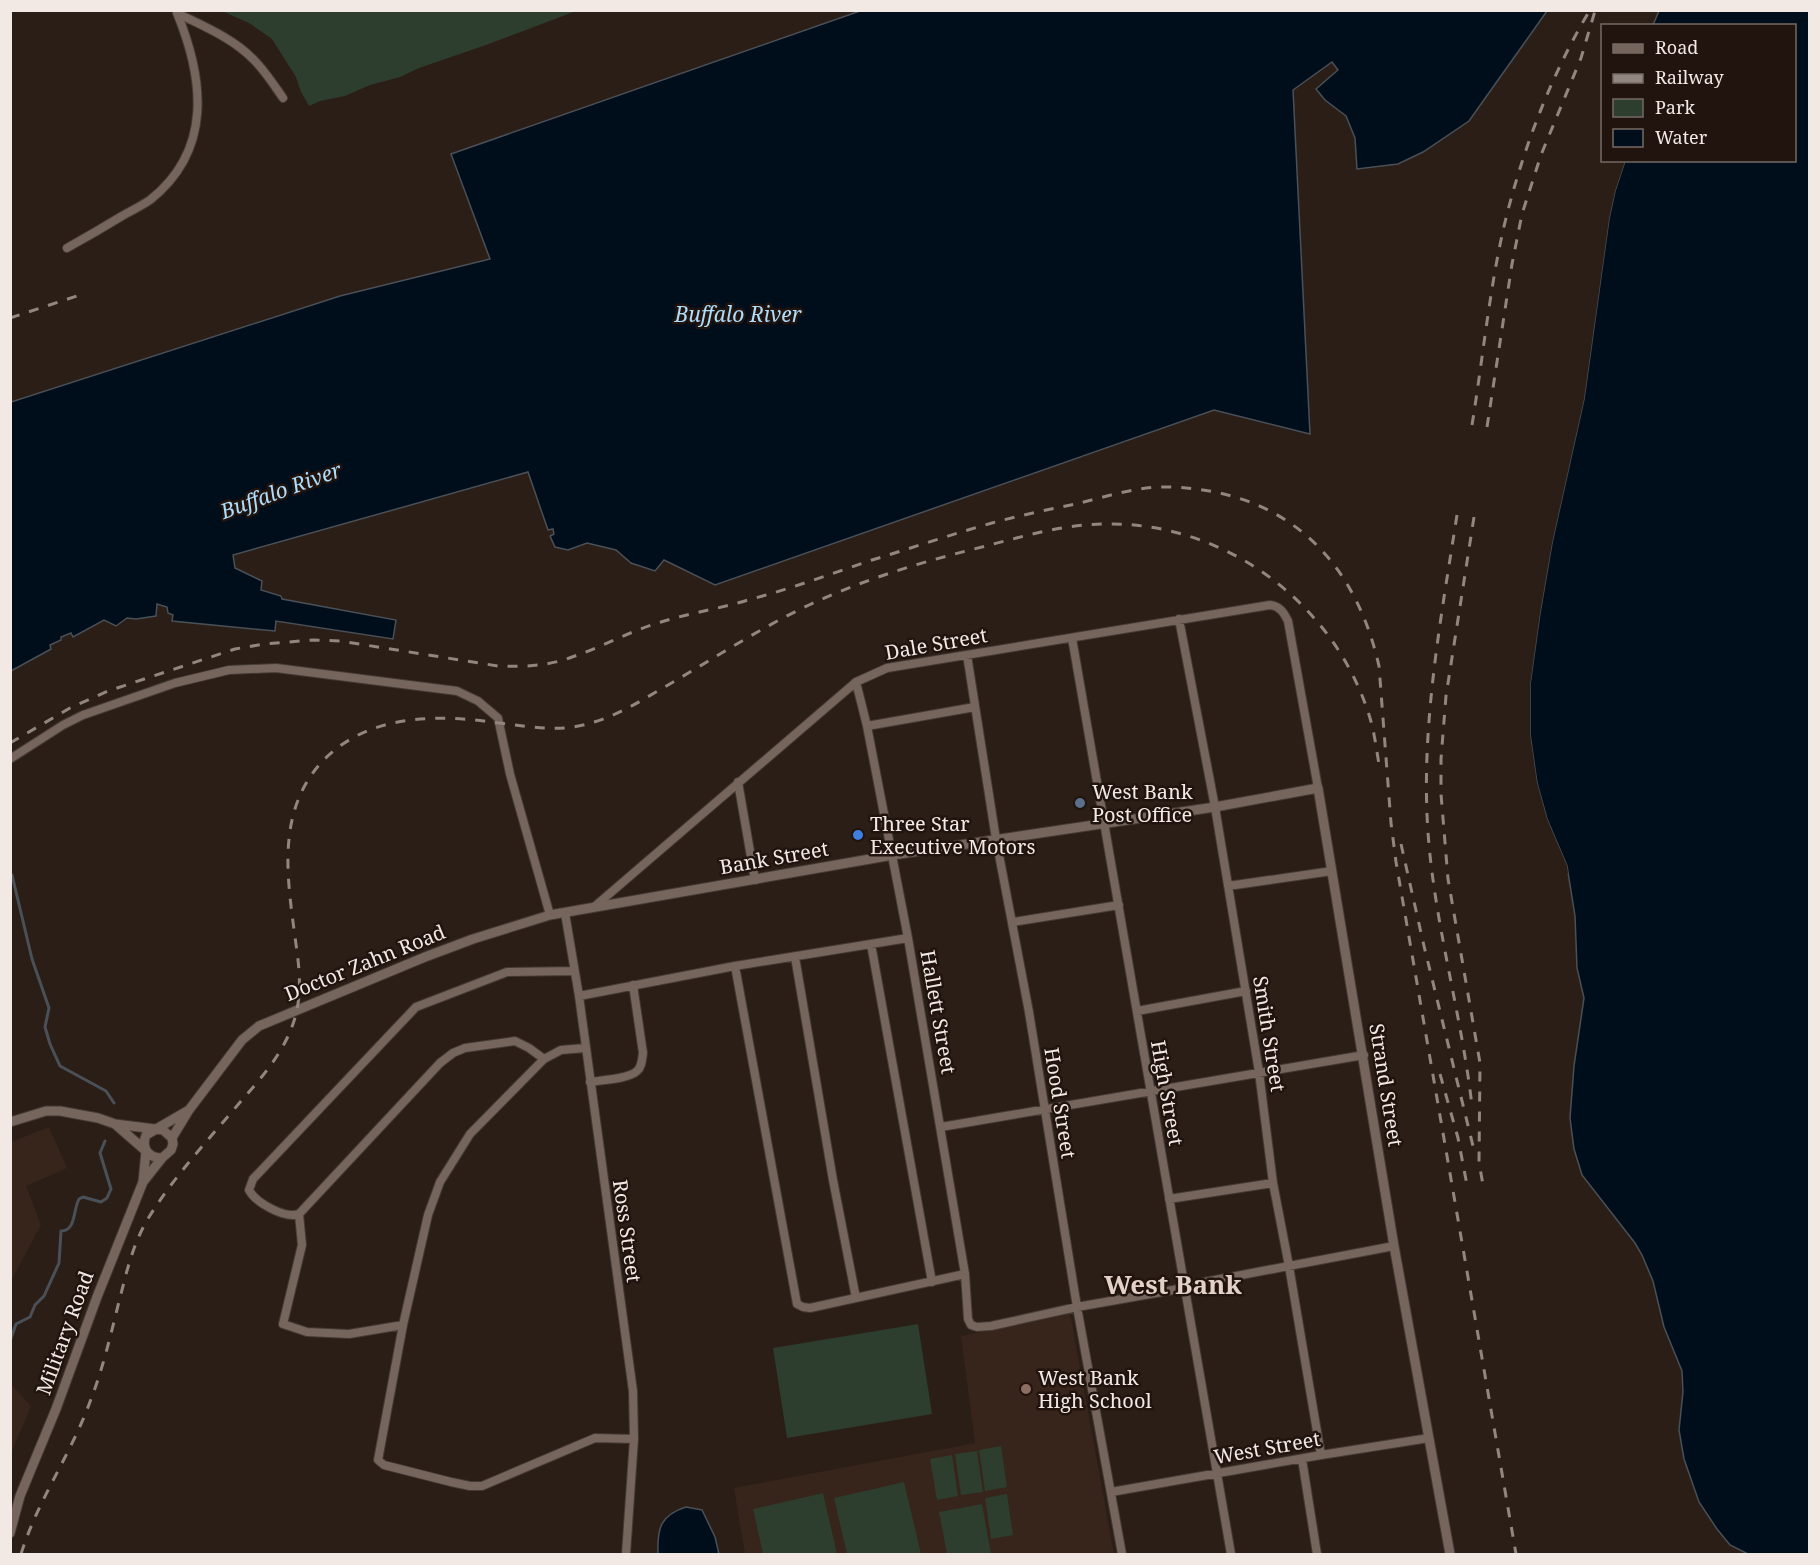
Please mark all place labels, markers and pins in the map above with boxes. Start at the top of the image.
place label: West Bank Post Office [1092,778,1193,828]
marker: West Bank Post Office [1073,796,1087,810]
place label: Three Star Executive Motors [870,810,1036,860]
marker: Three Star Executive Motors [851,828,865,842]
place label: West Bank High School [1038,1364,1152,1414]
marker: West Bank High School [1019,1382,1033,1396]

